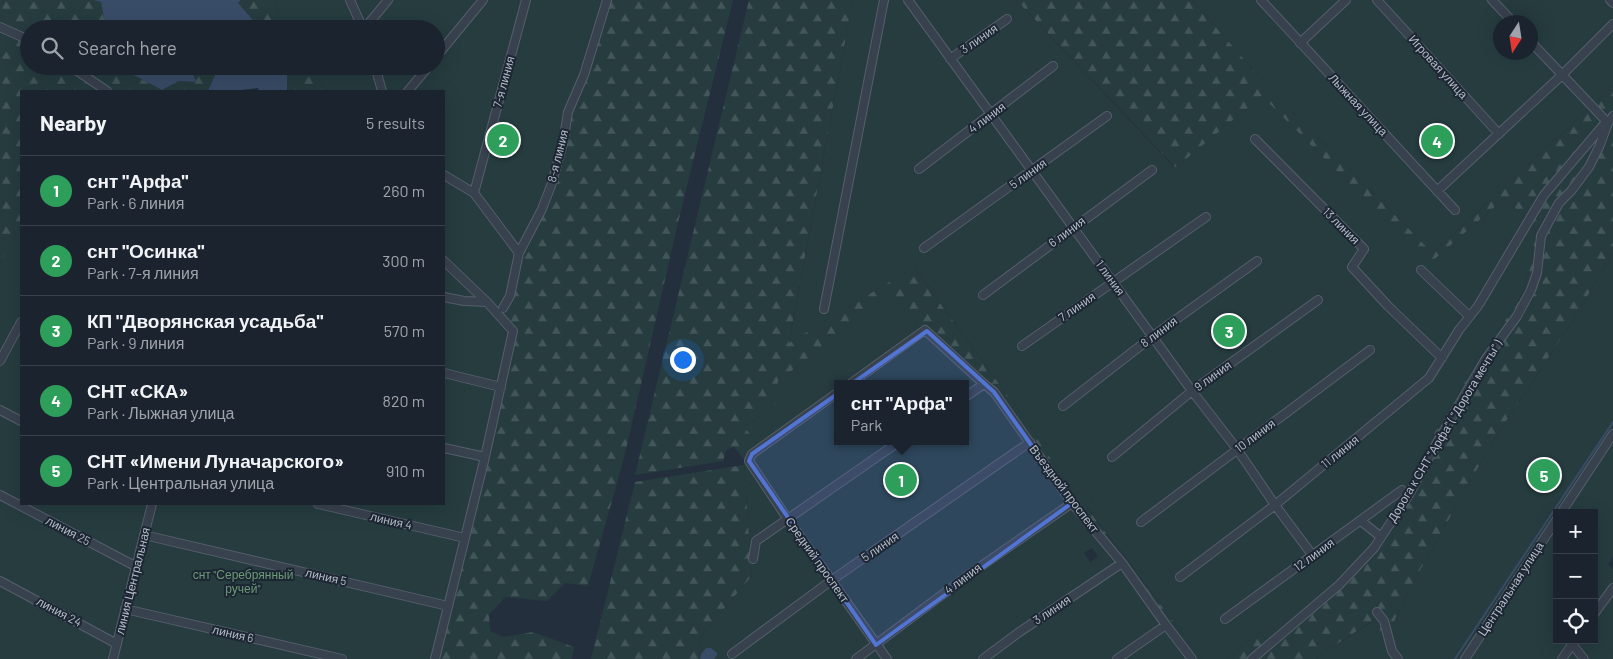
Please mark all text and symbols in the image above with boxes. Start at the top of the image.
north arrow [1493,15,1538,60]
search box [20,20,445,75]
street label: 3 линия [957,20,1000,56]
street label: Игровая улица [1406,31,1471,102]
icon: search [38,34,66,62]
text: Search here [78,36,177,59]
street label: 7-я линия [489,54,517,109]
street label: Лыжная улица [1326,70,1391,139]
street label: 4 линия [965,99,1008,136]
text: Nearby [40,110,106,135]
text: 5 results [366,113,425,132]
pin: 2 [487,121,519,159]
pin: 4 [1421,122,1453,160]
street label: 8-я линия [544,128,570,183]
street label: 5 линия [1006,155,1049,191]
text: снт "Арфа" [87,169,188,192]
text: 1 [53,181,59,200]
text: 260 m [383,181,425,200]
text: Park · 6 линия [87,193,184,212]
street label: 13 линия [1320,204,1363,247]
street label: 6 линия [1045,213,1087,249]
text: снт "Осинка" [87,239,204,262]
text: 2 [52,251,60,270]
text: 300 m [382,251,425,270]
street label: 1 линия [1093,257,1128,298]
text: Park · 7-я линия [87,263,199,282]
street label: 7 линия [1055,289,1097,324]
text: КП "Дворянская усадьба" [87,309,323,332]
pin: 3 [1213,312,1245,350]
street label: 8 линия [1137,313,1179,349]
text: 3 [52,321,60,340]
text: 570 m [384,321,425,340]
text: Park · 9 линия [87,333,184,352]
street label: Дорога к СНТ "Арфа" ( "Дорога мечты" ) [1384,336,1505,525]
your location [670,347,696,373]
street label: 9 линия [1191,357,1234,393]
text: СНТ «СКА» [87,379,188,402]
popup [834,380,969,445]
text: 4 [51,391,61,410]
text: 820 m [383,391,425,410]
text: снт "Арфа" [851,391,952,414]
text: Park · Лыжная улица [87,403,235,422]
text: Park [851,415,882,434]
street label: 10 линия [1231,415,1277,455]
street label: 11 линия [1318,432,1361,471]
street label: Въездной проспект [1026,442,1103,536]
text: СНТ «Имени Луначарского» [87,449,344,472]
pin: 5 [1528,456,1560,494]
text: 5 [52,461,60,480]
text: 910 m [386,461,425,480]
pin: 1 [885,461,917,499]
text: Park · Центральная улица [87,473,274,492]
street label: линия 4 [369,508,414,532]
map controls [1553,509,1598,644]
button: + [1553,509,1598,554]
street label: линия 25 [44,513,93,548]
street label: Средний проспект [782,514,853,606]
street label: линия Центральная [112,526,153,636]
street label: 5 линия [858,528,901,564]
street label: 12 линия [1290,535,1336,574]
street label: Центральная улица [1474,538,1547,639]
button: − [1553,554,1598,599]
street label: 4 линия [941,560,984,597]
street label: линия 5 [304,564,348,588]
park label: снт "Серебрянный ручей" [193,567,293,596]
street label: 3 линия [1030,592,1073,627]
street label: линия 24 [35,593,84,629]
button: locate [1553,599,1598,644]
street label: линия 6 [211,621,255,645]

